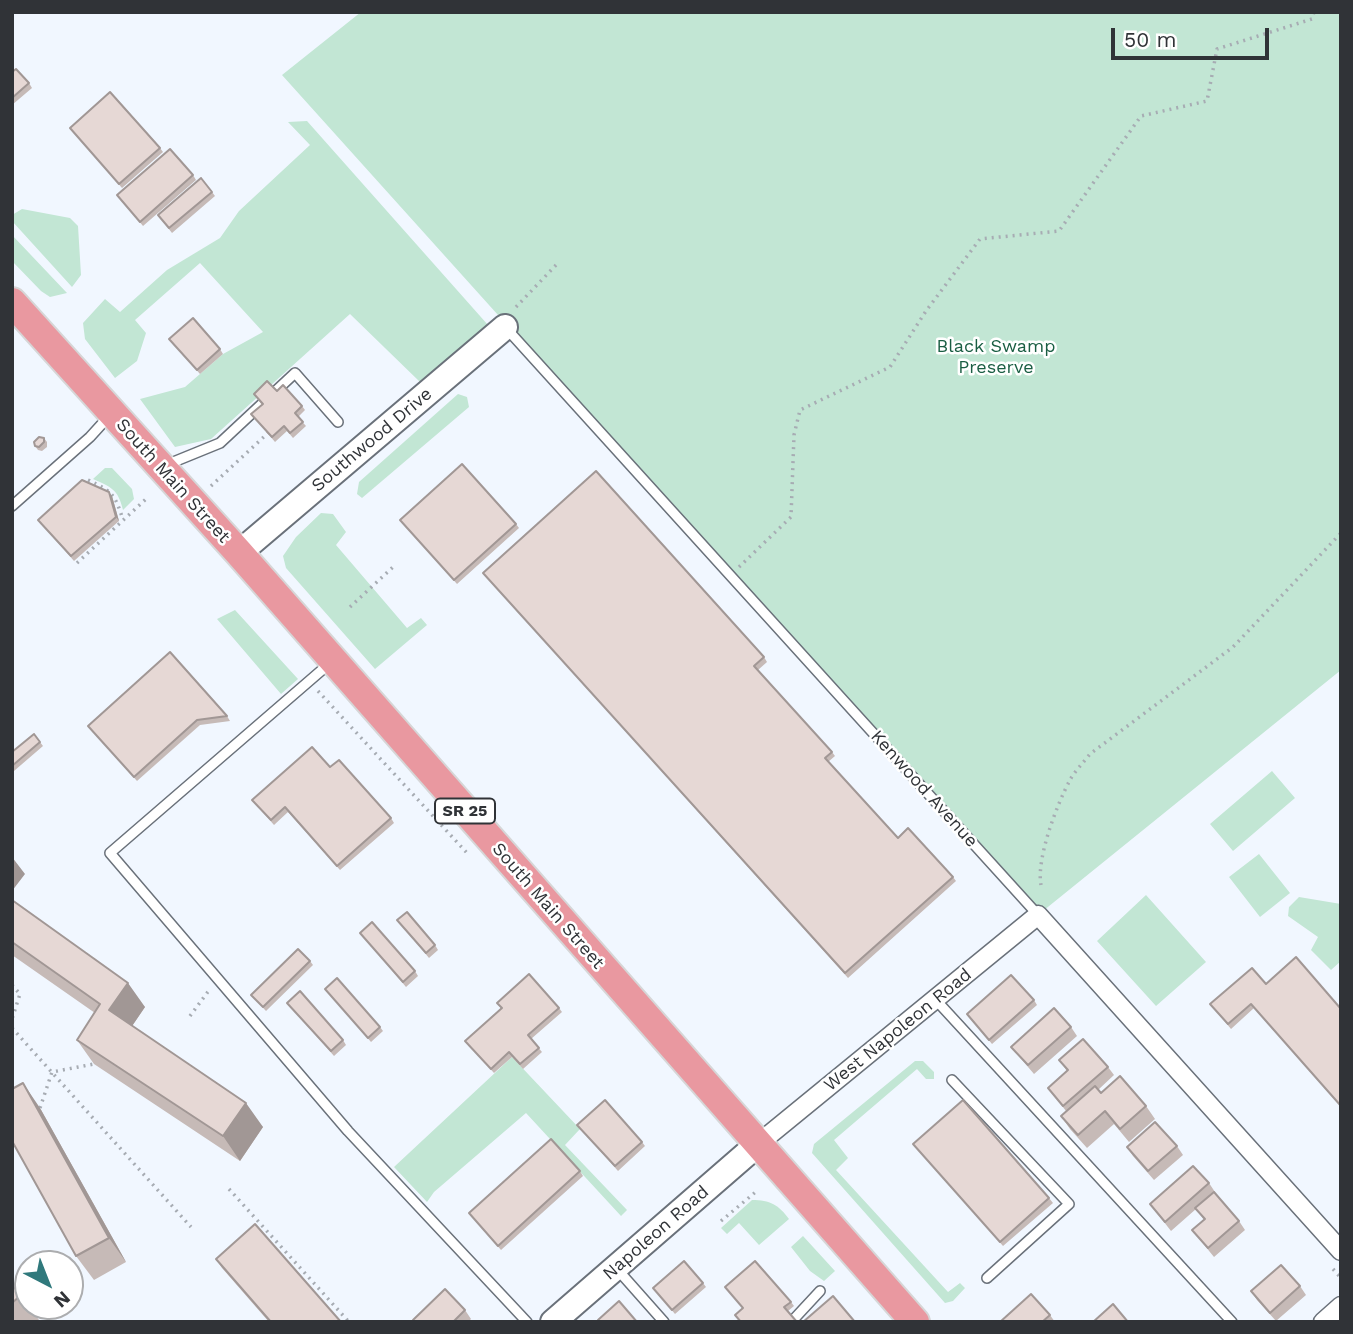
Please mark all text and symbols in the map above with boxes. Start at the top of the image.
scale bar [1115,14,1272,58]
text: 50 m [1124,27,1176,52]
park label: Black Swamp Preserve [937,336,1055,378]
street label: Southwood Drive [307,383,437,497]
street label: South Main Street [111,414,235,548]
street label: Kenwood Avenue [866,726,982,852]
road number: SR 25 [435,798,495,824]
street label: South Main Street [487,839,609,973]
street label: West Napoleon Road [820,964,976,1096]
street label: Napoleon Road [599,1181,713,1285]
north arrow [14,1250,84,1320]
text: N [49,1286,75,1313]

